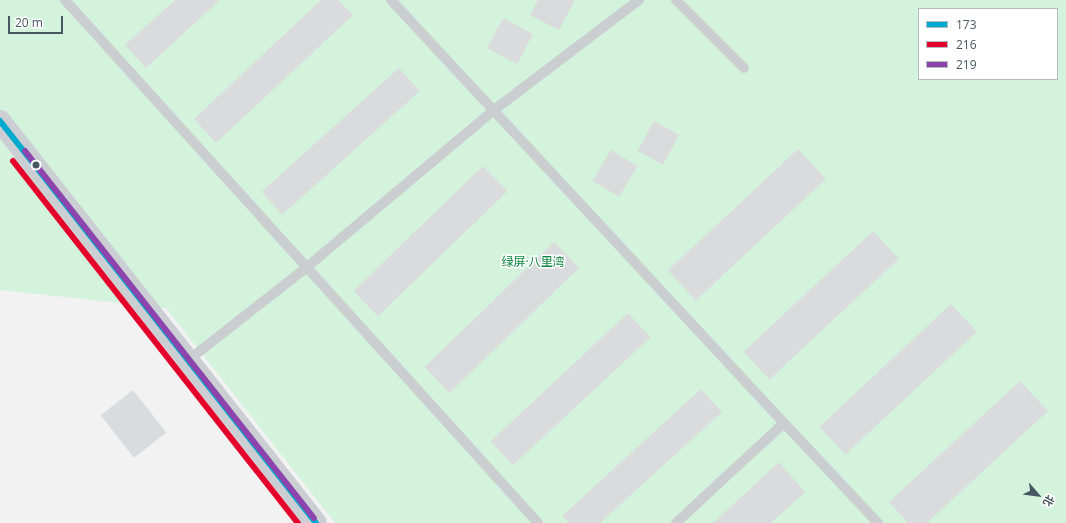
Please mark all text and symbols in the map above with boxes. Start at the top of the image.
scale bar [10,8,65,34]
legend [918,8,1058,80]
text: 20 m [15,14,43,31]
text: 173 [956,16,977,33]
text: 216 [956,36,977,53]
text: 219 [956,56,977,73]
unlabelled marker [31,160,41,170]
park label: 绿屏·八里湾 [501,255,565,269]
north arrow [1018,475,1058,515]
text: 北 [1040,492,1058,509]

